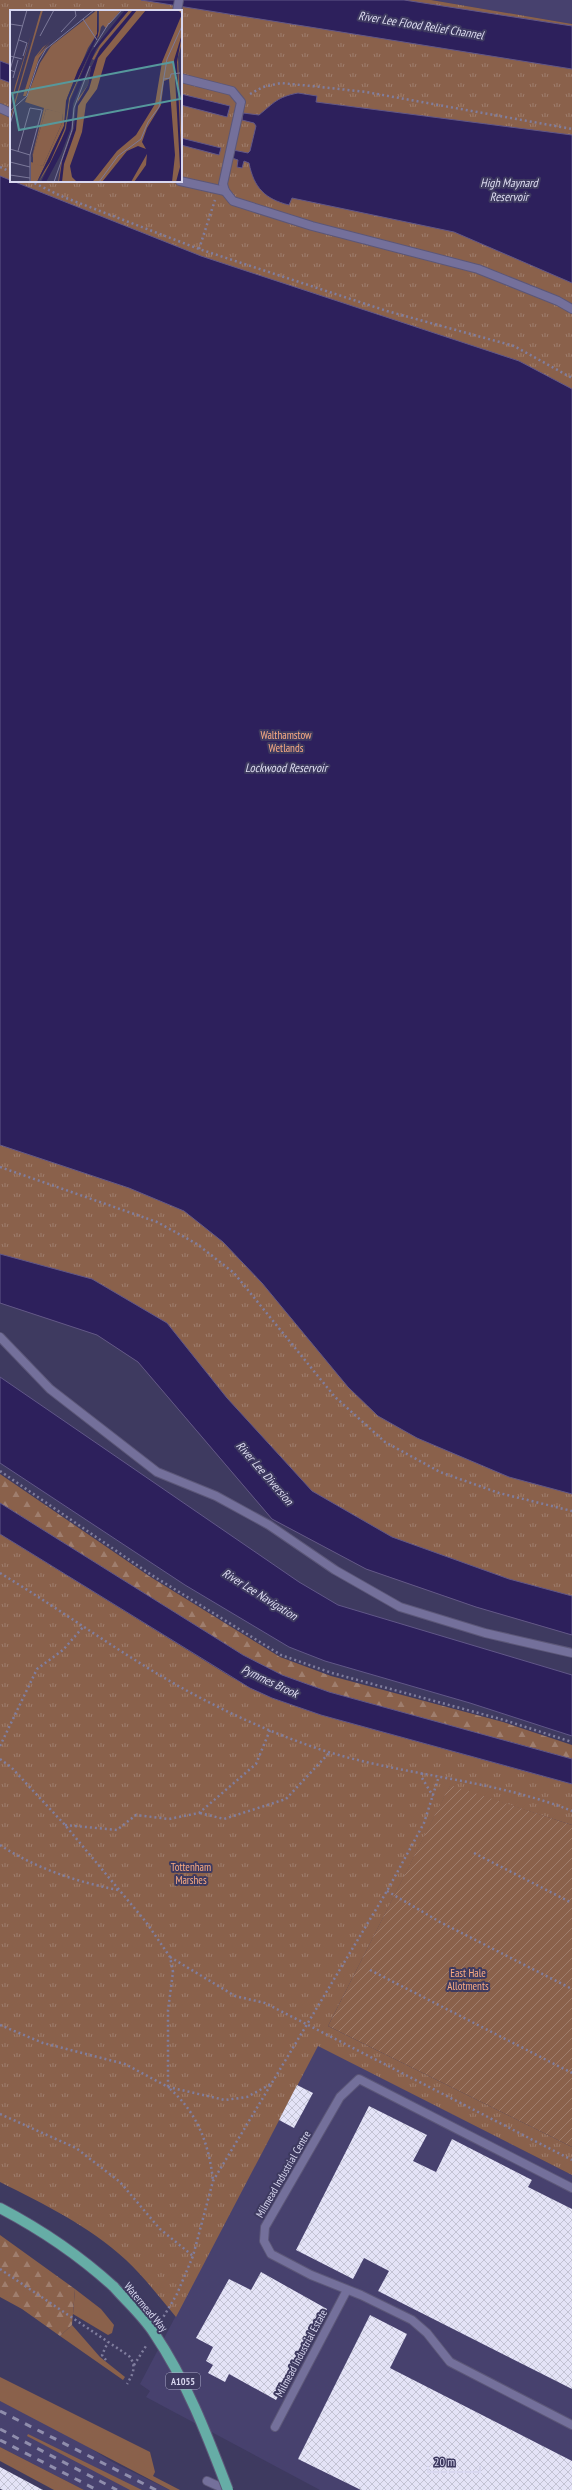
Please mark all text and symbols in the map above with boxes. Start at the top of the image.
water label: River Lee Flood Relief Channel [357,8,486,42]
inset map [10,10,182,182]
water label: High Maynard Reservoir [480,175,540,204]
park label: Walthamstow Wetlands [260,728,312,755]
water label: Lockwood Reservoir [245,760,329,775]
water label: River Lee Diversion [233,1438,297,1508]
water label: River Lee Navigation [220,1565,301,1623]
water label: Pymmes Brook [239,1661,302,1701]
park label: Tottenham Marshes [171,1860,211,1887]
park label: East Hale Allotments [447,1966,489,1993]
street label: Milmead Industrial Centre [252,2128,314,2220]
street label: Watermead Way [121,2279,171,2335]
street label: Milmead Industrial Estate [272,2307,330,2399]
road number: A1055 [166,2373,200,2389]
scale bar [428,2448,480,2474]
text: 20 m [434,2454,455,2469]

